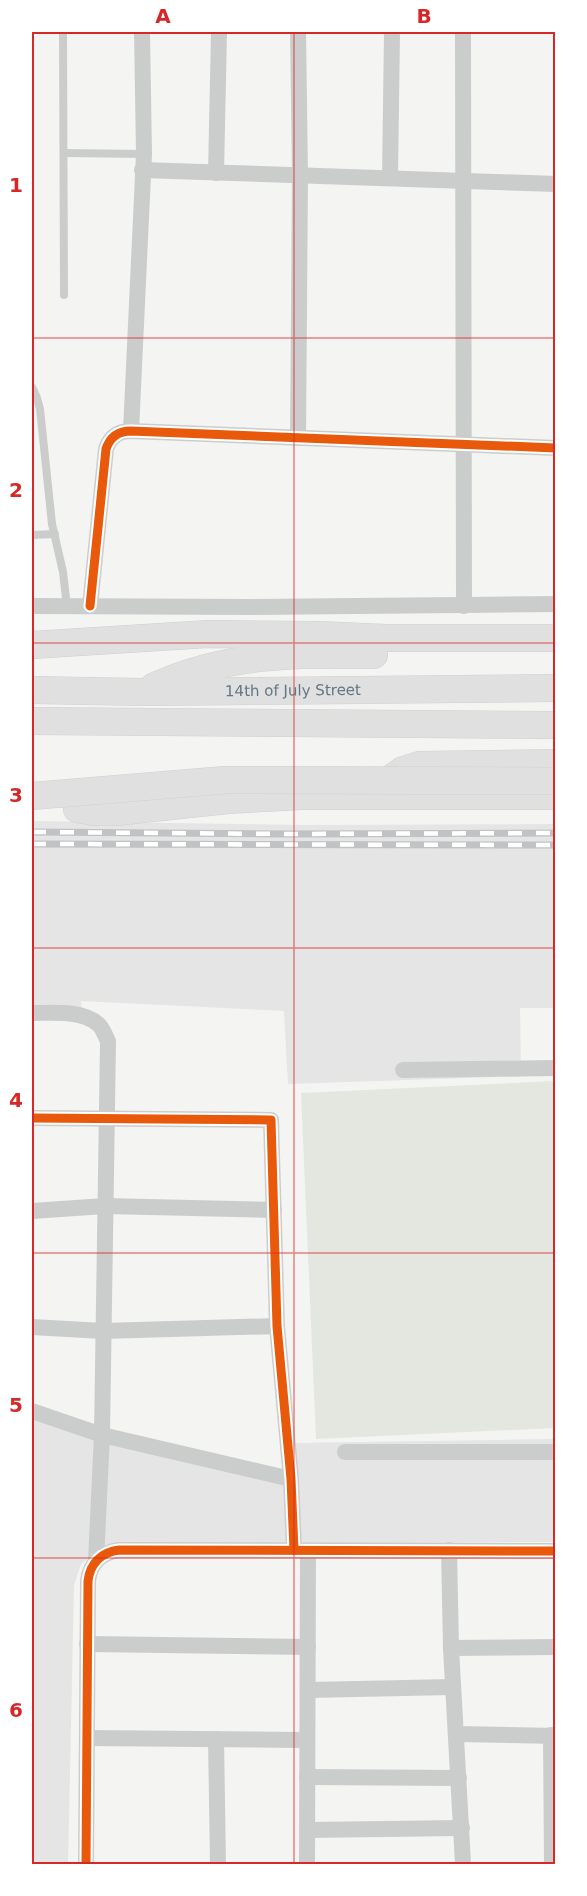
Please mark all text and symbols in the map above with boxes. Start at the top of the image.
text: A [155,4,171,28]
text: B [416,4,432,28]
text: 1 [9,173,23,197]
text: 2 [9,478,23,502]
street label: 14th of July Street [225,681,361,700]
text: 3 [9,783,23,807]
text: 4 [9,1088,23,1112]
text: 5 [9,1393,23,1417]
text: 6 [9,1698,23,1722]

